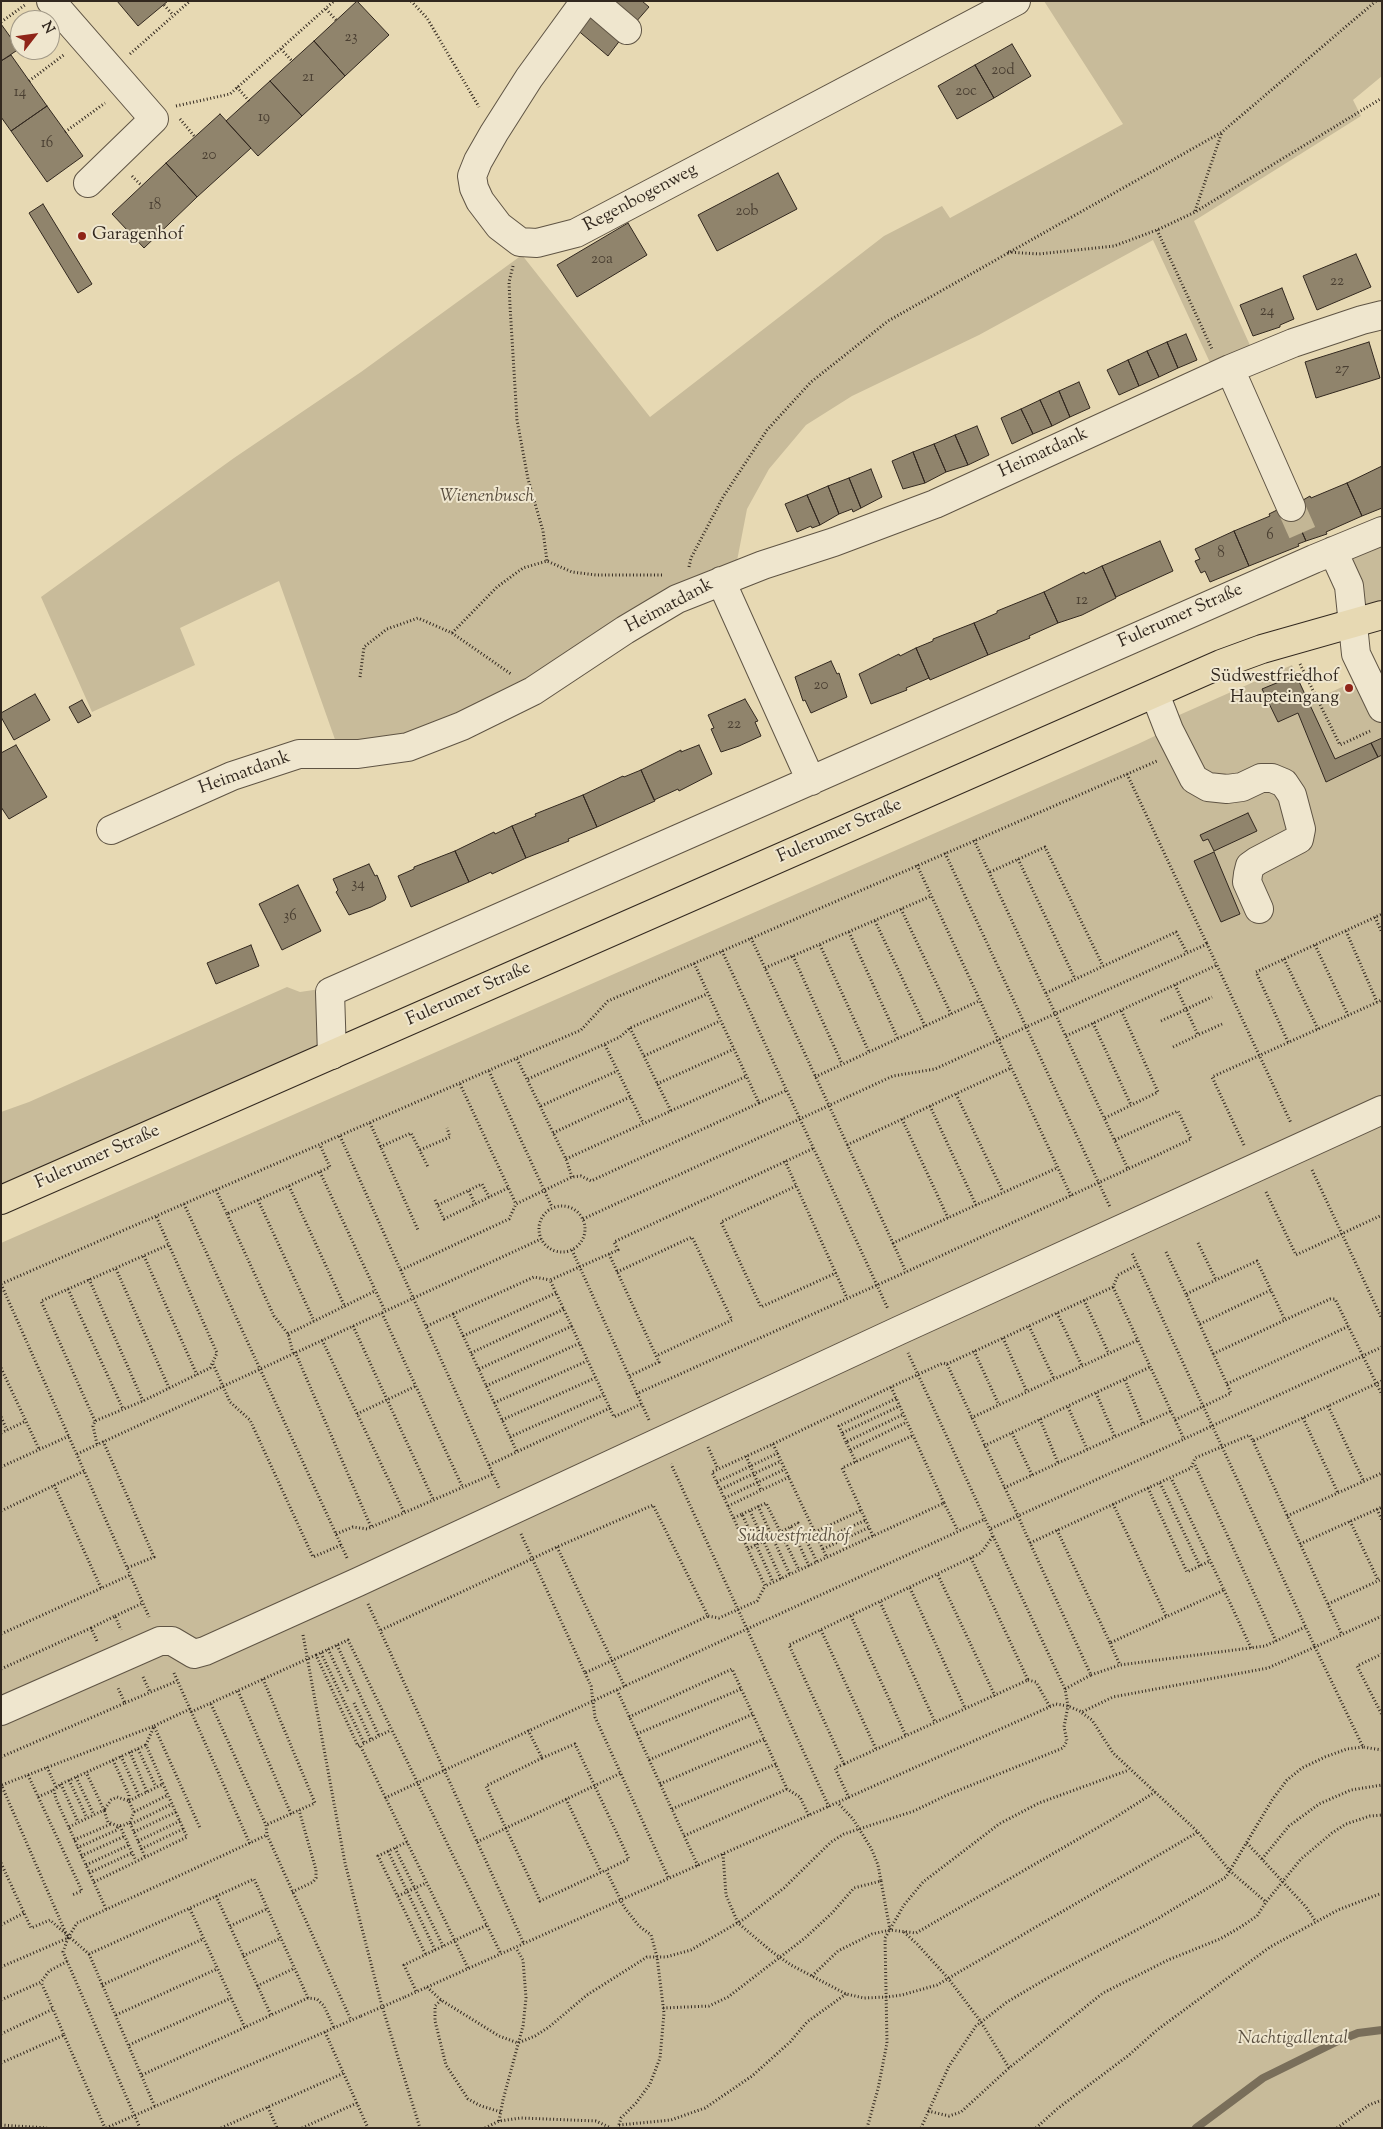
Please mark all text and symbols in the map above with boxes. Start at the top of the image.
north arrow [10,10,60,60]
text: N [36,18,59,38]
house number: 23 [344,29,358,47]
house number: 20d [991,62,1015,80]
house number: 21 [302,69,314,87]
house number: 20c [955,83,977,101]
house number: 14 [14,84,26,102]
house number: 19 [258,109,270,127]
house number: 16 [41,135,53,153]
house number: 20 [202,147,216,165]
street label: Regenbogenweg [581,160,701,238]
house number: 18 [149,197,161,215]
house number: 20b [735,203,759,221]
place label: Garagenhof [92,225,184,247]
marker: Garagenhof [76,230,88,242]
house number: 20a [591,251,613,269]
house number: 22 [1330,273,1344,291]
house number: 24 [1260,303,1274,321]
house number: 27 [1335,361,1349,379]
street label: Heimatdank [996,424,1092,484]
park label: Wienenbusch [440,487,534,509]
house number: 6 [1266,527,1274,545]
house number: 8 [1217,545,1225,563]
street label: Heimatdank [623,575,717,639]
street label: Fulerumer Straße [1115,580,1247,654]
house number: 12 [1076,592,1088,610]
place label: Südwestfriedhof Haupteingang [1210,667,1339,710]
house number: 20 [814,677,828,695]
marker: Südwestfriedhof Haupteingang [1343,682,1355,694]
house number: 22 [727,716,741,734]
street label: Heimatdank [196,747,294,801]
street label: Fulerumer Straße [774,795,906,869]
house number: 34 [351,876,365,894]
house number: 36 [283,908,297,926]
street label: Fulerumer Straße [403,958,535,1032]
street label: Fulerumer Straße [32,1121,164,1195]
park label: Südwestfriedhof [738,1527,850,1549]
park label: Nachtigallental [1238,2029,1348,2051]

